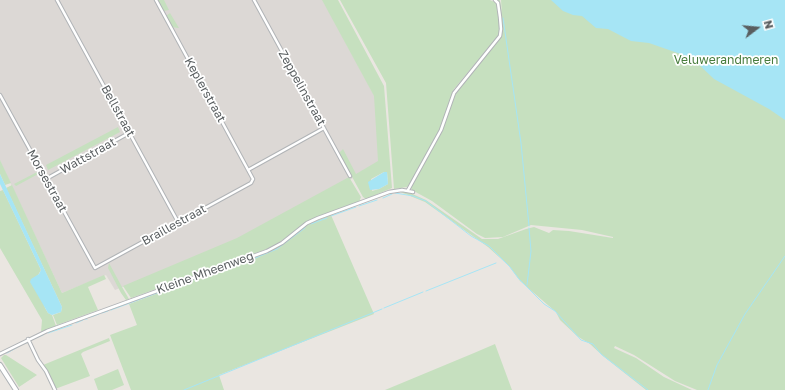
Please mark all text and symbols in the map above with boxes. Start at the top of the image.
north arrow [737,8,777,48]
text: N [762,19,776,30]
street label: Zeppelinstraat [275,48,329,128]
park label: Veluwerandmeren [674,53,778,67]
street label: Keplerstraat [181,55,229,125]
street label: Bellstraat [98,83,138,139]
street label: Wattstraat [58,135,118,177]
street label: Morsestraat [24,147,70,215]
street label: Braillestraat [139,201,209,249]
street label: Kleine Mheenweg [155,249,255,297]

